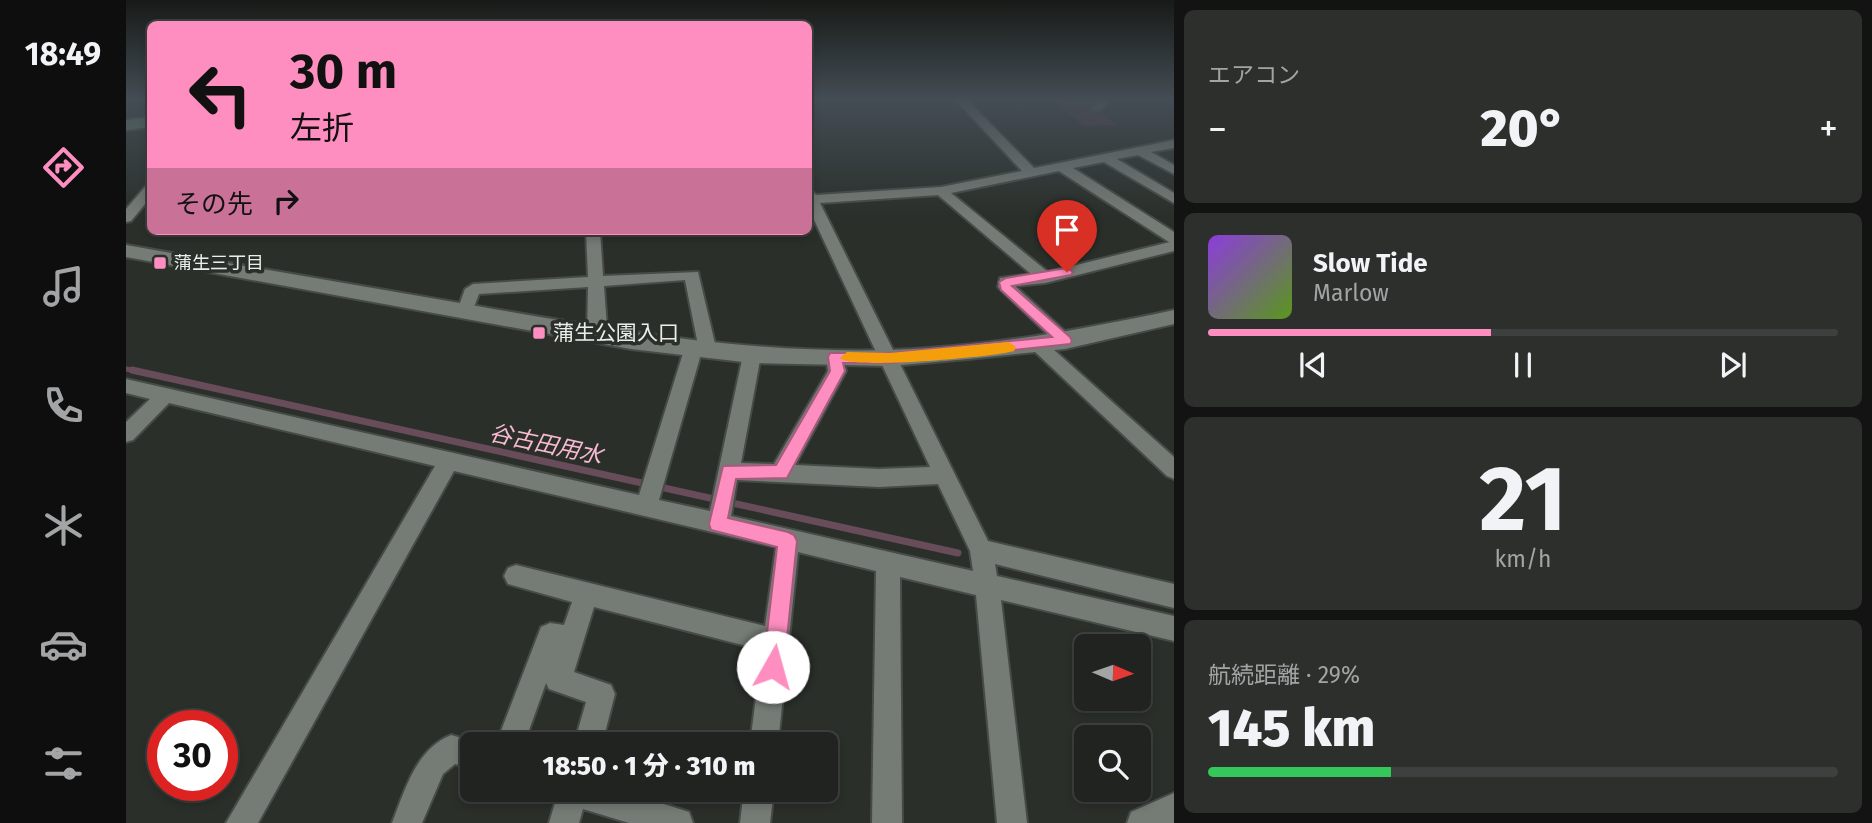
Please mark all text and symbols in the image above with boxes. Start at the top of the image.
text: 18:49 [25,35,101,73]
text: 30 m [290,42,397,101]
icon: left [175,49,266,140]
text: エアコン [1208,61,1300,89]
text: 20° [1480,97,1566,160]
text: − [1208,106,1227,152]
text: + [1819,106,1838,152]
text: 左折 [290,109,354,147]
icon: directions [39,143,88,192]
icon: right [267,182,305,220]
text: その先 [175,189,253,220]
pin [1037,200,1097,272]
icon: arrive [1048,211,1086,249]
text: Slow Tide [1313,248,1428,279]
place label: 蒲生三丁目 [174,252,264,274]
marker: 蒲生三丁目 [152,255,168,271]
icon: music [39,262,88,311]
text: Marlow [1313,279,1389,307]
place label: 蒲生公園入口 [553,320,679,346]
marker: 蒲生公園入口 [531,325,547,341]
icon: previous [1294,346,1332,384]
icon: pause [1504,346,1542,384]
icon: next [1714,346,1752,384]
icon: phone [39,381,88,430]
water label: 谷古田用水 [487,418,608,470]
text: 21 [1479,445,1567,554]
icon: climate [39,501,88,550]
text: km/h [1495,545,1551,573]
icon: car [39,620,88,669]
position arrow [736,630,810,704]
north arrow [1074,634,1152,710]
map controls [1074,634,1151,802]
text: 航続距離 · 29% [1208,661,1360,689]
text: 145 km [1208,697,1375,760]
speed limit sign: 30 [147,710,238,801]
button: search [1074,725,1151,802]
icon: filters [39,739,88,788]
text: 18:50 · 1 分 · 310 m [543,751,755,782]

